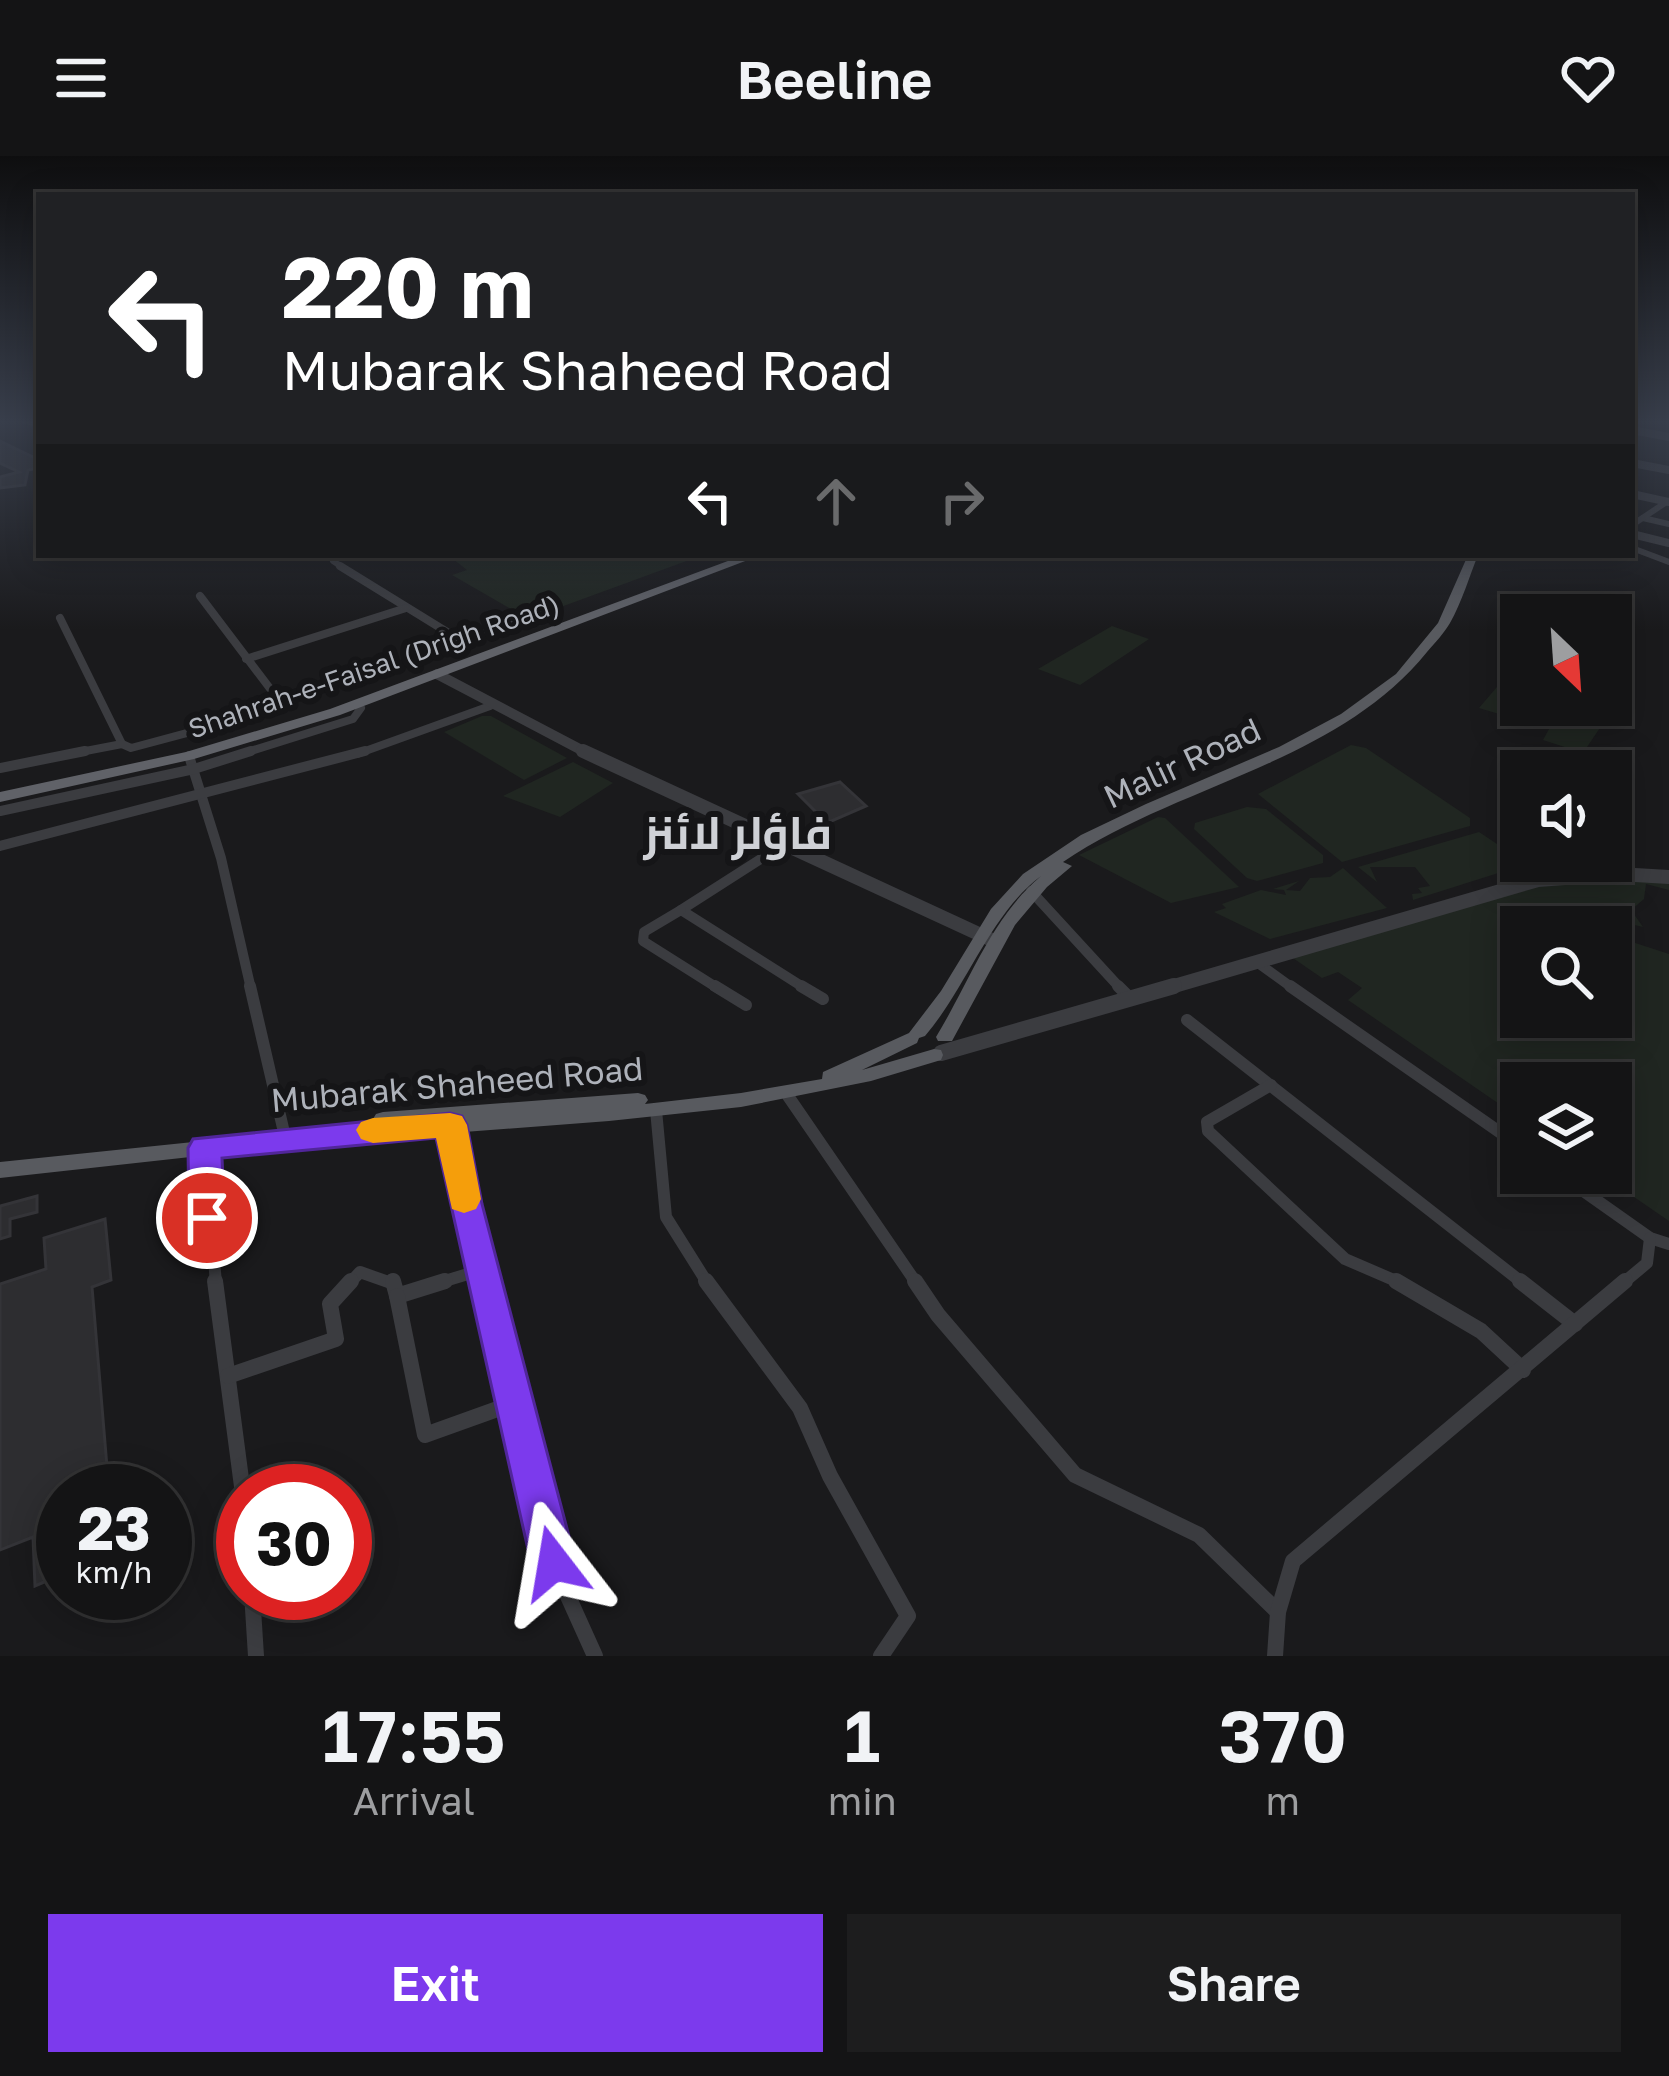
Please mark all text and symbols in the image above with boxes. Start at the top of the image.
icon: menu [48,45,114,111]
icon: heart [1555,45,1621,111]
text: Beeline [737,46,932,111]
text: 220 m [282,236,534,336]
icon: left [84,240,240,396]
text: Mubarak Shaheed Road [282,337,893,402]
icon: left [677,468,743,534]
icon: ahead [803,468,869,534]
icon: right [929,468,995,534]
street label: Shahrah-e-Faisal (Drigh Road) [184,587,563,745]
north arrow [1500,594,1632,726]
map controls [1500,594,1632,1194]
street label: Malir Road [1097,709,1266,816]
button: sound [1500,750,1632,882]
district label: فاؤلر لائنز [643,805,832,861]
button: search [1500,906,1632,1038]
street label: Mubarak Shaheed Road [269,1048,645,1119]
button: layers [1500,1062,1632,1194]
pin [156,1167,258,1269]
icon: arrive [174,1185,240,1251]
speed limit sign: 30 [216,1464,372,1620]
text: 23 [77,1491,151,1563]
position arrow [491,1500,617,1626]
text: km/h [76,1554,152,1590]
text: 17:55 [322,1691,506,1778]
text: 1 [844,1691,880,1778]
text: 370 [1219,1691,1347,1778]
text: Arrival [353,1777,475,1824]
text: min [828,1777,897,1824]
text: m [1266,1777,1300,1824]
button: Exit [48,1914,823,2052]
button: Share [847,1914,1621,2052]

